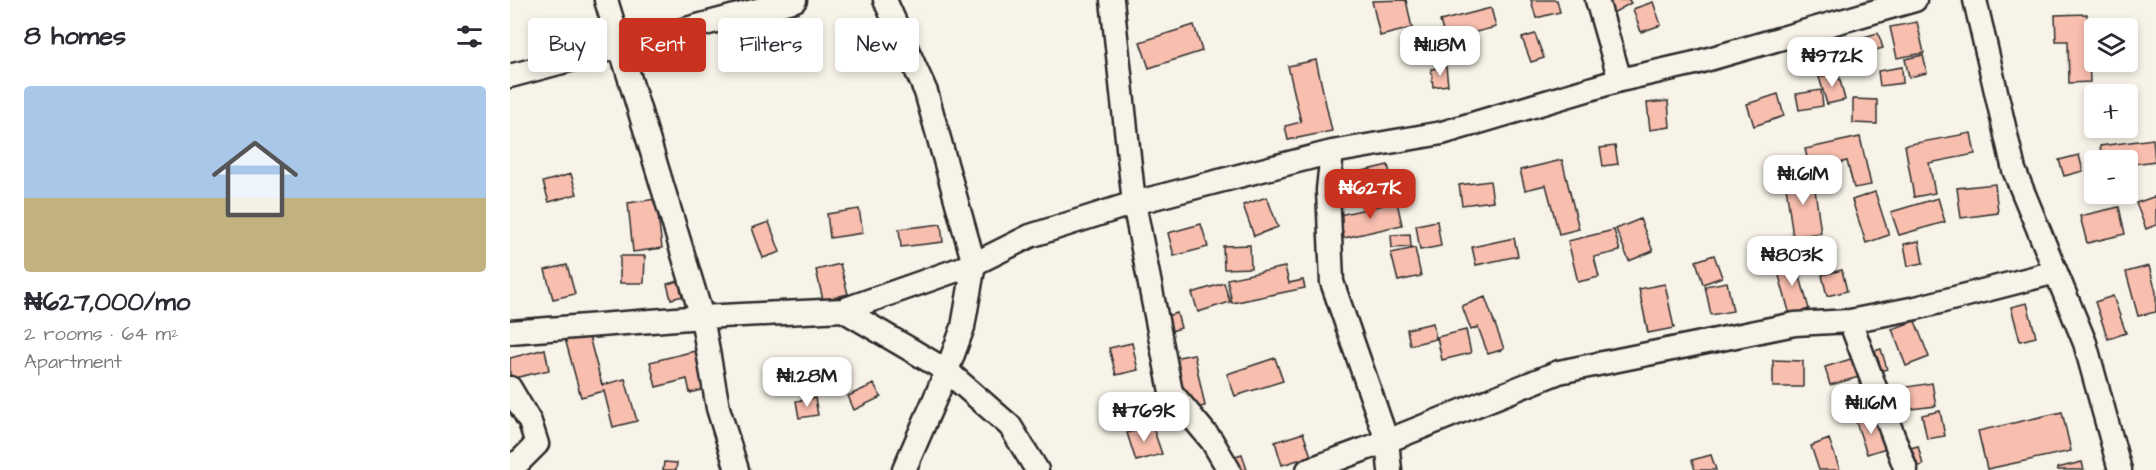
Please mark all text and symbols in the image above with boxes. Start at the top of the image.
text: 8 homes [24,18,126,54]
chip: Buy [528,18,607,72]
chip: Rent [619,18,706,72]
chip: Filters [718,18,823,72]
chip: New [835,18,919,72]
map controls [2084,18,2138,204]
button: layers [2084,18,2138,72]
icon: filters [453,20,486,53]
pin: ₦1.18M [1391,26,1489,77]
text: ₦1.18M [1414,31,1466,59]
pin: ₦972K [1790,37,1874,88]
text: ₦972K [1801,42,1863,70]
button: + [2084,84,2138,138]
icon: home [201,125,309,233]
button: − [2084,150,2138,204]
pin: ₦1.61M [1754,155,1852,206]
text: ₦1.61M [1777,160,1829,188]
pin: ₦627K [1328,169,1412,220]
text: ₦627K [1339,174,1401,202]
pin: ₦803K [1750,236,1834,287]
text: ₦803K [1761,241,1823,269]
text: ₦627,000/mo [24,284,190,320]
text: 2 rooms · 64 m² [24,320,179,348]
text: Apartment [24,348,122,376]
pin: ₦1.28M [758,357,856,408]
text: ₦1.28M [777,362,837,390]
pin: ₦1.16M [1822,384,1920,435]
text: ₦1.16M [1845,389,1897,417]
pin: ₦769K [1102,392,1186,443]
text: ₦769K [1113,397,1175,425]

